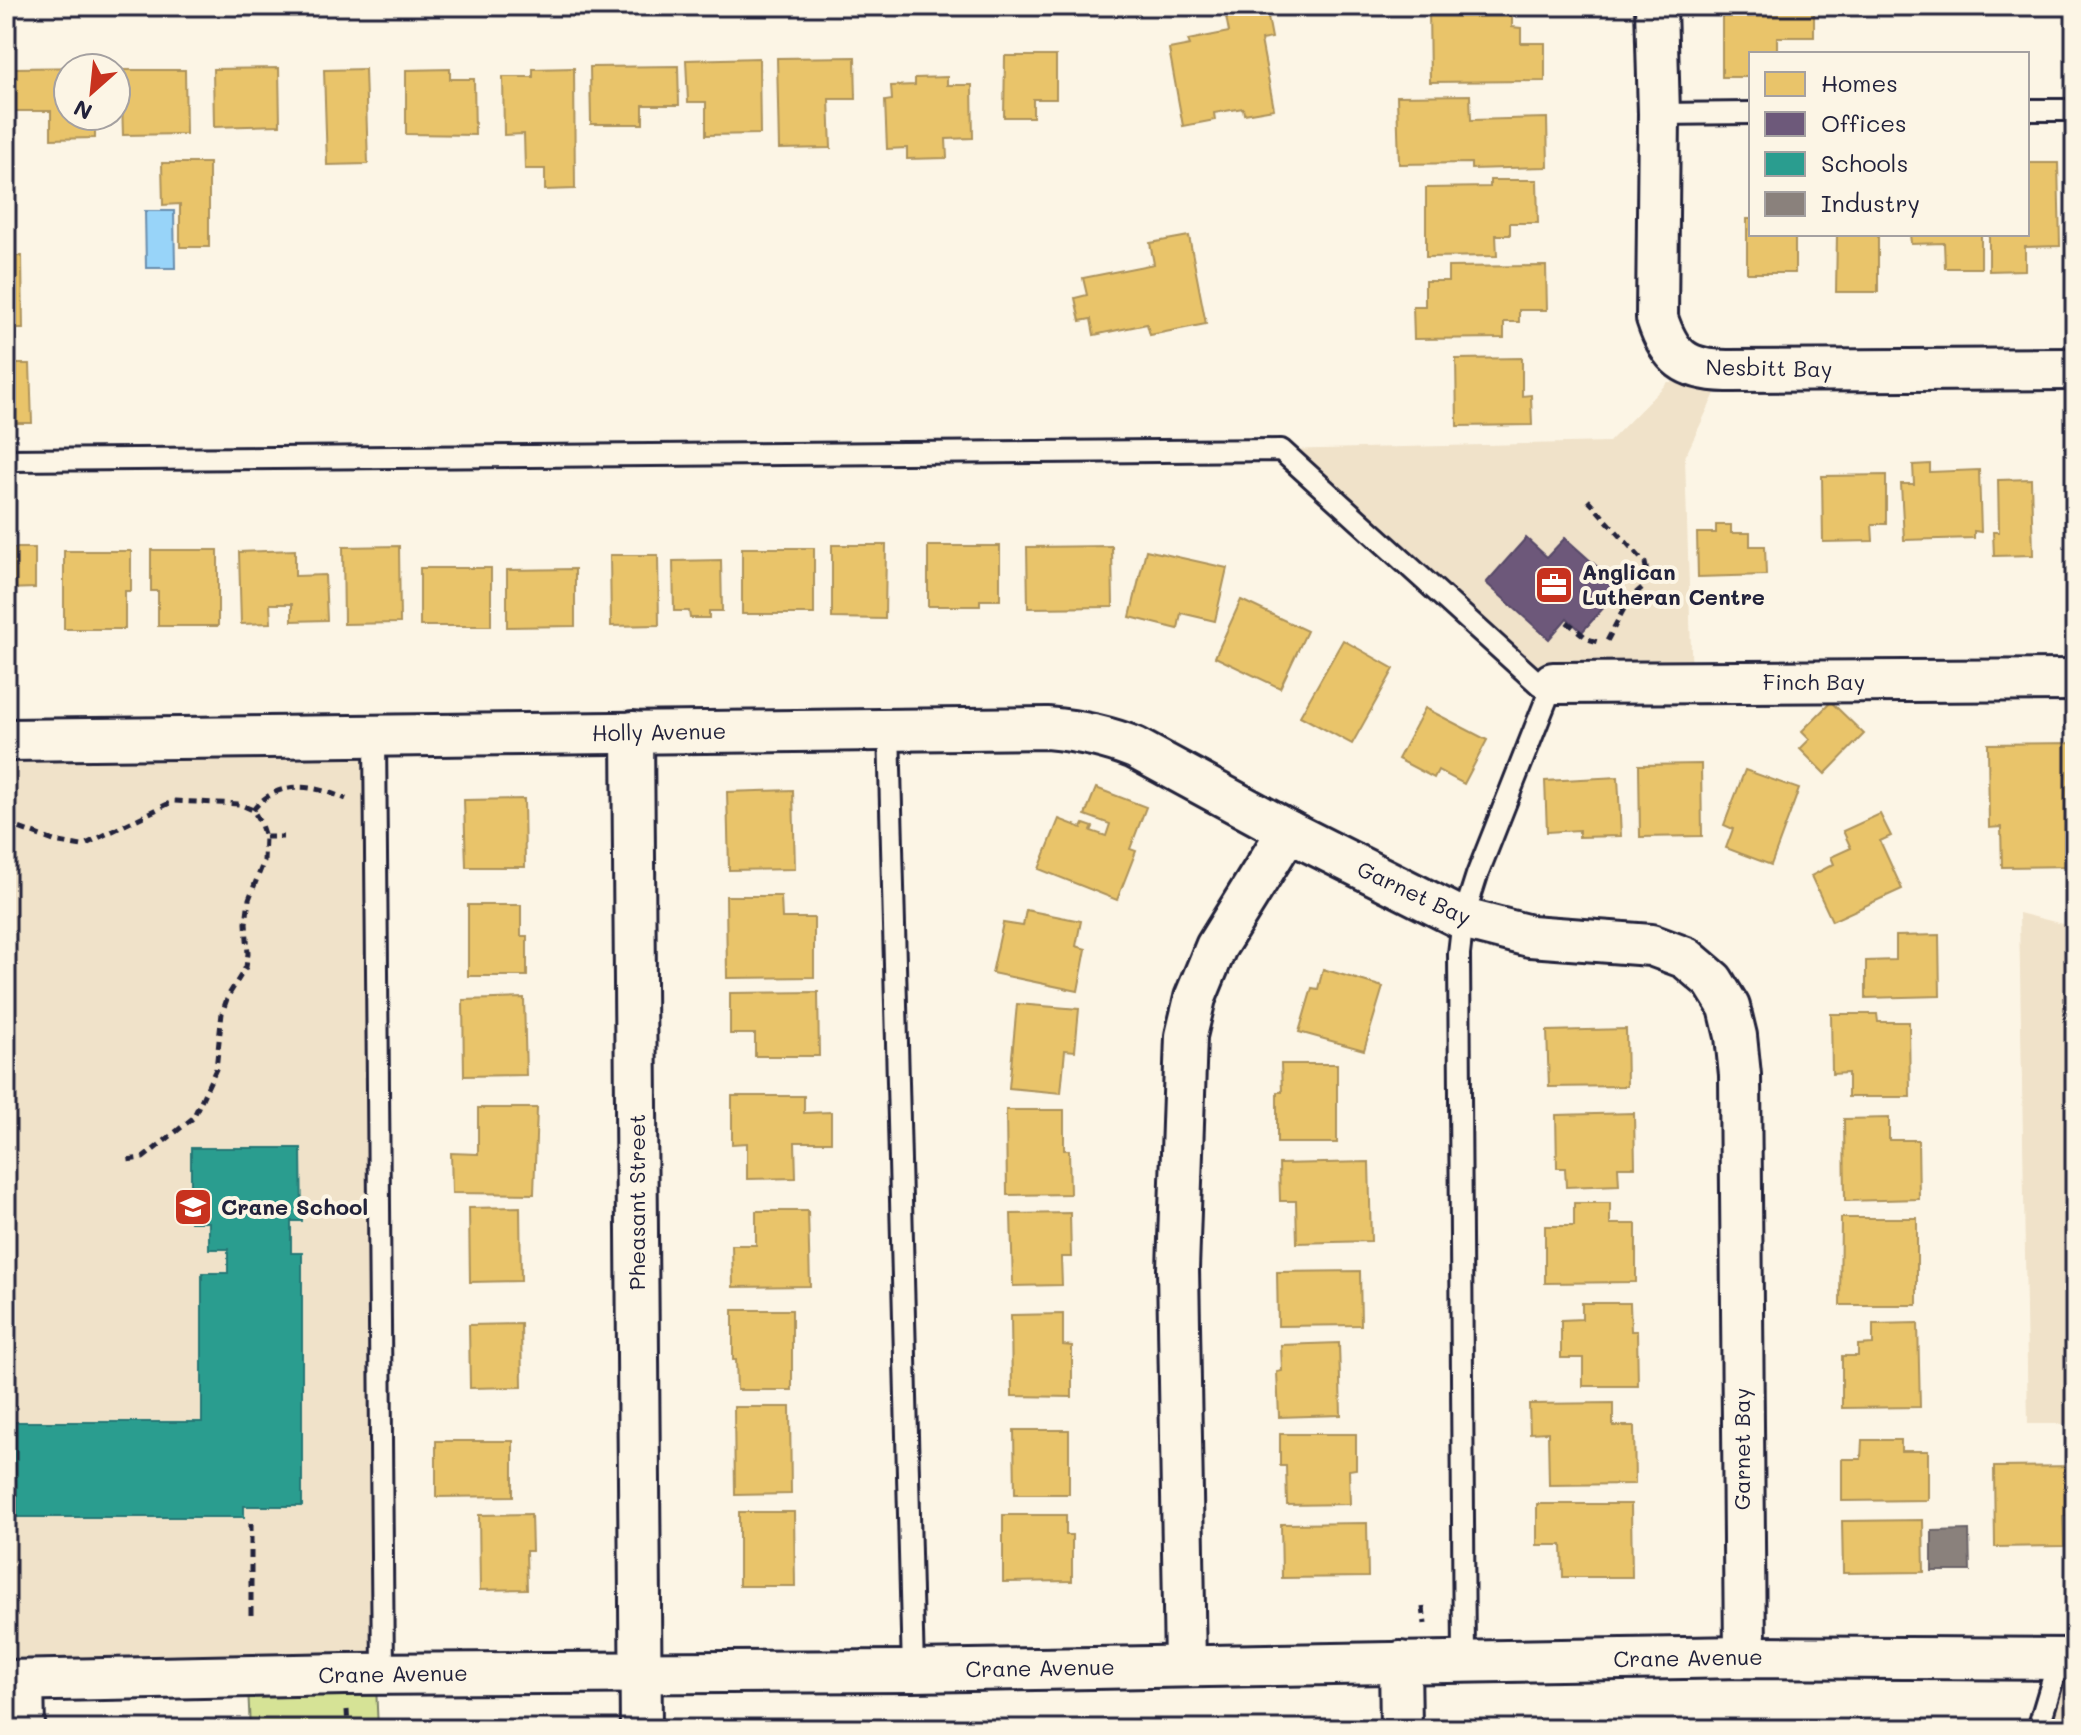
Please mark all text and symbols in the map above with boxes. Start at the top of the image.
north arrow [52,52,132,132]
legend [1749,52,2029,236]
text: Homes [1821,67,1898,98]
text: N [69,94,97,127]
text: Offices [1821,107,1907,138]
text: Schools [1821,147,1908,178]
text: Industry [1821,187,1920,218]
street label: Nesbitt Bay [1705,352,1833,383]
place label: Anglican Lutheran Centre [1582,557,1765,611]
office icon: Anglican Lutheran Centre [1533,564,1575,606]
street label: Finch Bay [1763,667,1865,696]
street label: Holly Avenue [592,716,726,747]
street label: Garnet Bay [1353,854,1476,932]
street label: Pheasant Street [622,1114,651,1290]
school or university icon: Crane School [172,1186,214,1228]
place label: Crane School [221,1192,368,1221]
street label: Garnet Bay [1727,1388,1756,1510]
street label: Crane Avenue [1613,1642,1763,1673]
street label: Crane Avenue [965,1652,1115,1683]
street label: Crane Avenue [318,1658,468,1689]

